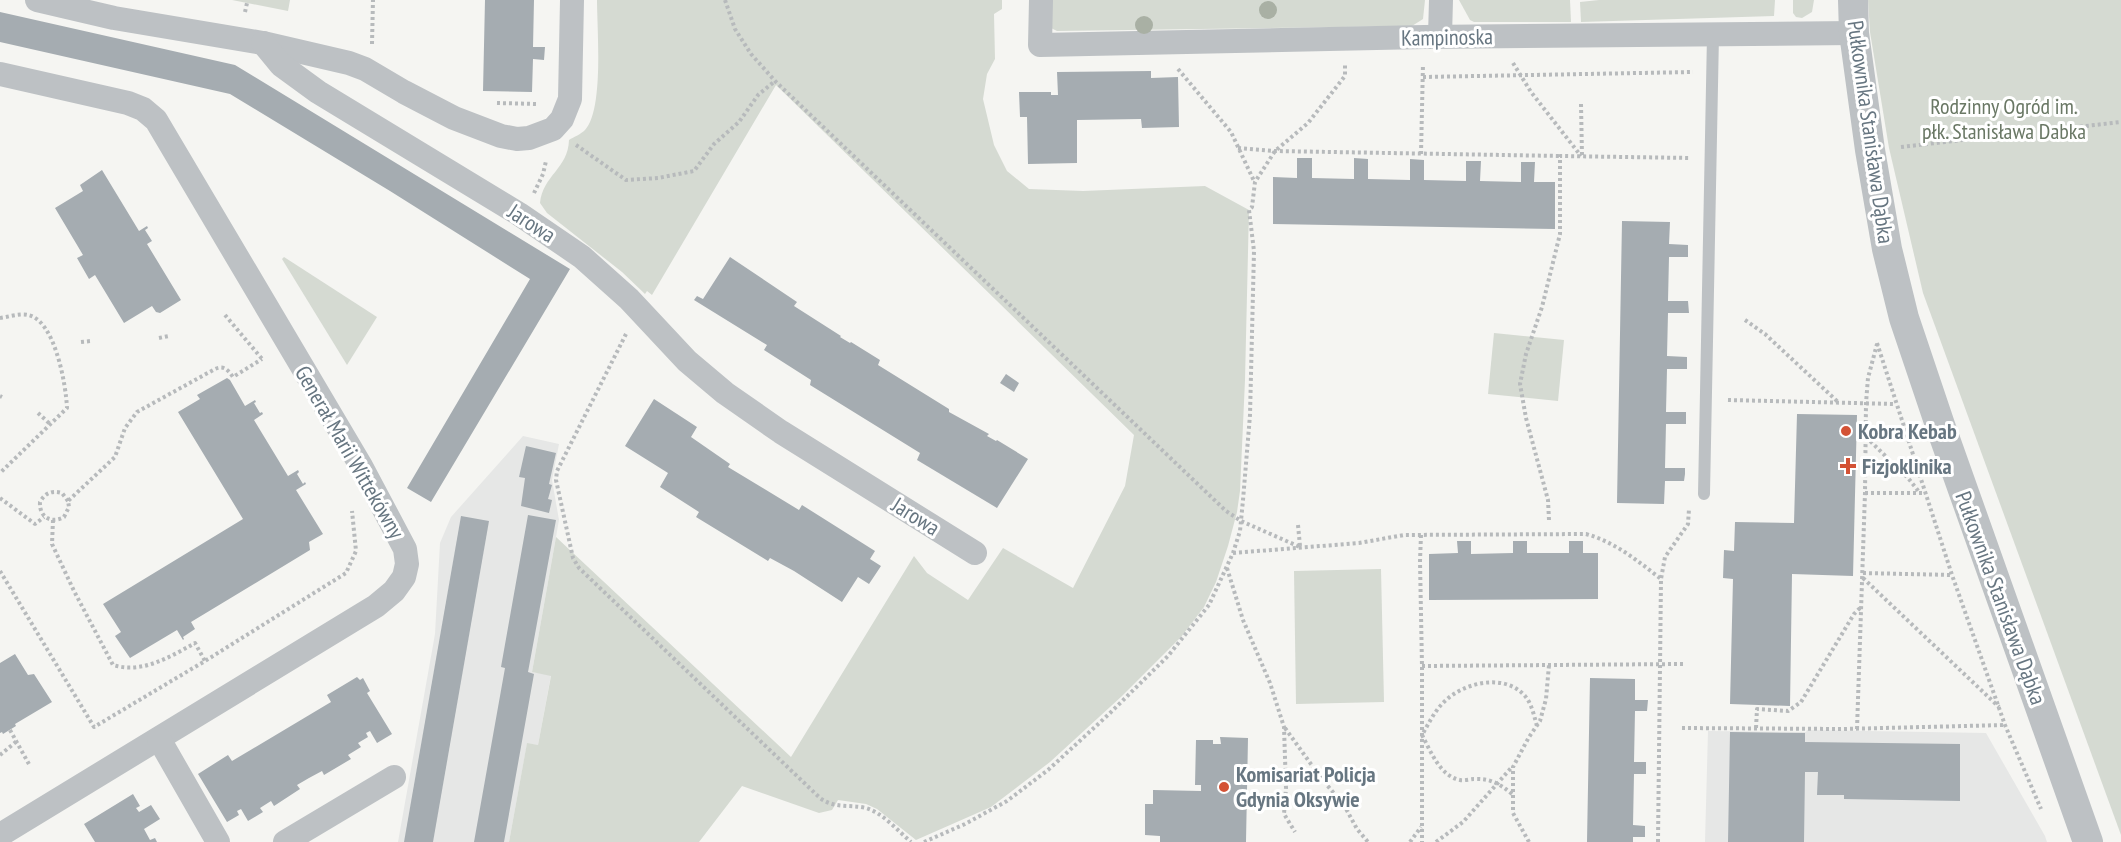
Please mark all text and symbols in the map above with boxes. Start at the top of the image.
street label: Pułkownika Stanisława Dąbka [1841,19,1901,245]
street label: Kampinoska [1401,22,1493,52]
park label: Rodzinny Ogród im. płk. Stanisława Dabka [1922,92,2086,145]
street label: Jarowa [502,197,561,249]
street label: Generał Marii Wittekówny [289,361,411,544]
place label: Kobra Kebab [1858,417,1957,445]
marker: Kobra Kebab [1839,424,1853,438]
place label: Fizjoklinika [1862,452,1952,480]
marker: Fizjoklinika [1839,457,1857,475]
street label: Pułkownika Stanisława Dąbka [1949,488,2053,708]
street label: Jarowa [886,490,945,541]
place label: Komisariat Policja Gdynia Oksywie [1236,760,1376,813]
marker: Komisariat Policja Gdynia Oksywie [1217,780,1231,794]

